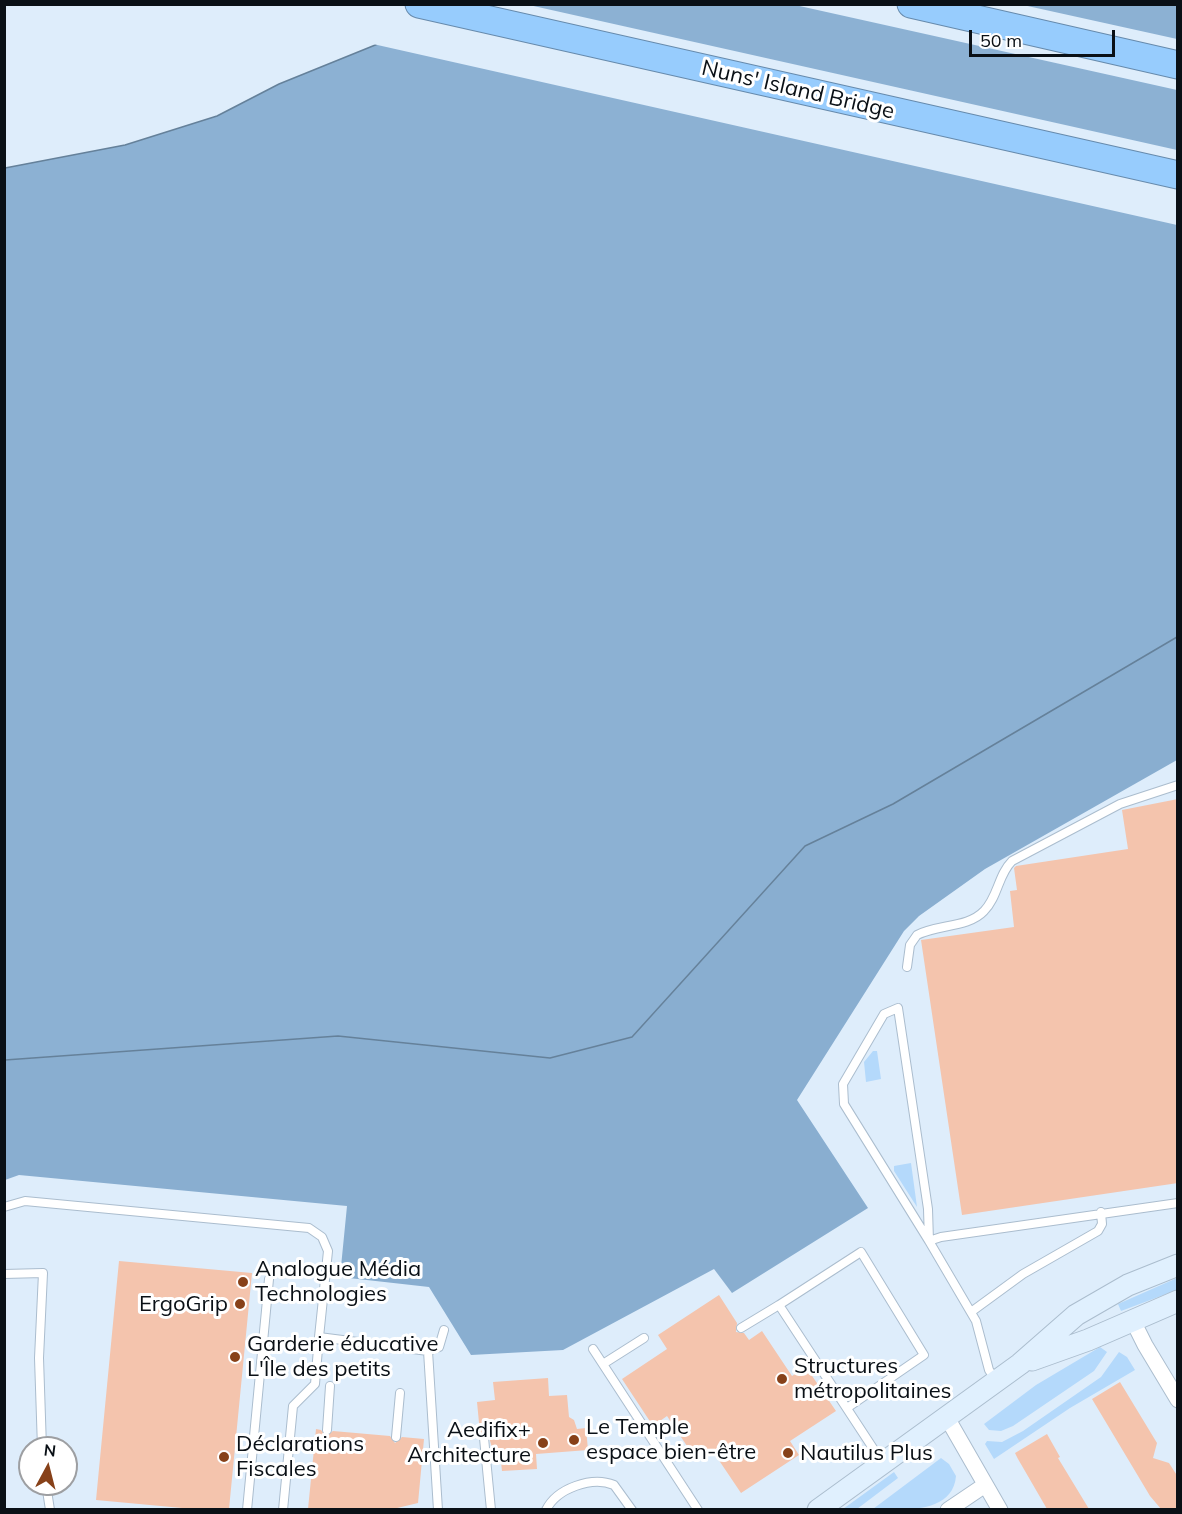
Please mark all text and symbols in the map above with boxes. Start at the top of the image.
scale bar [972,18,1118,56]
text: 50 m [980,29,1022,52]
street label: Nuns' Island Bridge [699,55,897,125]
place label: Analogue Média Technologies [255,1256,421,1308]
marker: Analogue Média Technologies [236,1275,250,1289]
place label: ErgoGrip [139,1291,228,1317]
marker: ErgoGrip [233,1297,247,1311]
place label: Garderie éducative L'Île des petits [247,1331,439,1382]
marker: Garderie éducative L'Île des petits [228,1350,242,1364]
place label: Structures métropolitaines [794,1353,952,1404]
marker: Structures métropolitaines [775,1372,789,1386]
place label: Le Temple espace bien-être [586,1414,756,1466]
place label: Aedifix+ Architecture [407,1417,531,1468]
place label: Déclarations Fiscales [236,1431,364,1482]
marker: Le Temple espace bien-être [567,1433,581,1447]
north arrow [18,1436,78,1496]
marker: Aedifix+ Architecture [536,1436,550,1450]
text: N [43,1439,57,1461]
place label: Nautilus Plus [800,1440,933,1466]
marker: Nautilus Plus [781,1446,795,1460]
marker: Déclarations Fiscales [217,1450,231,1464]

